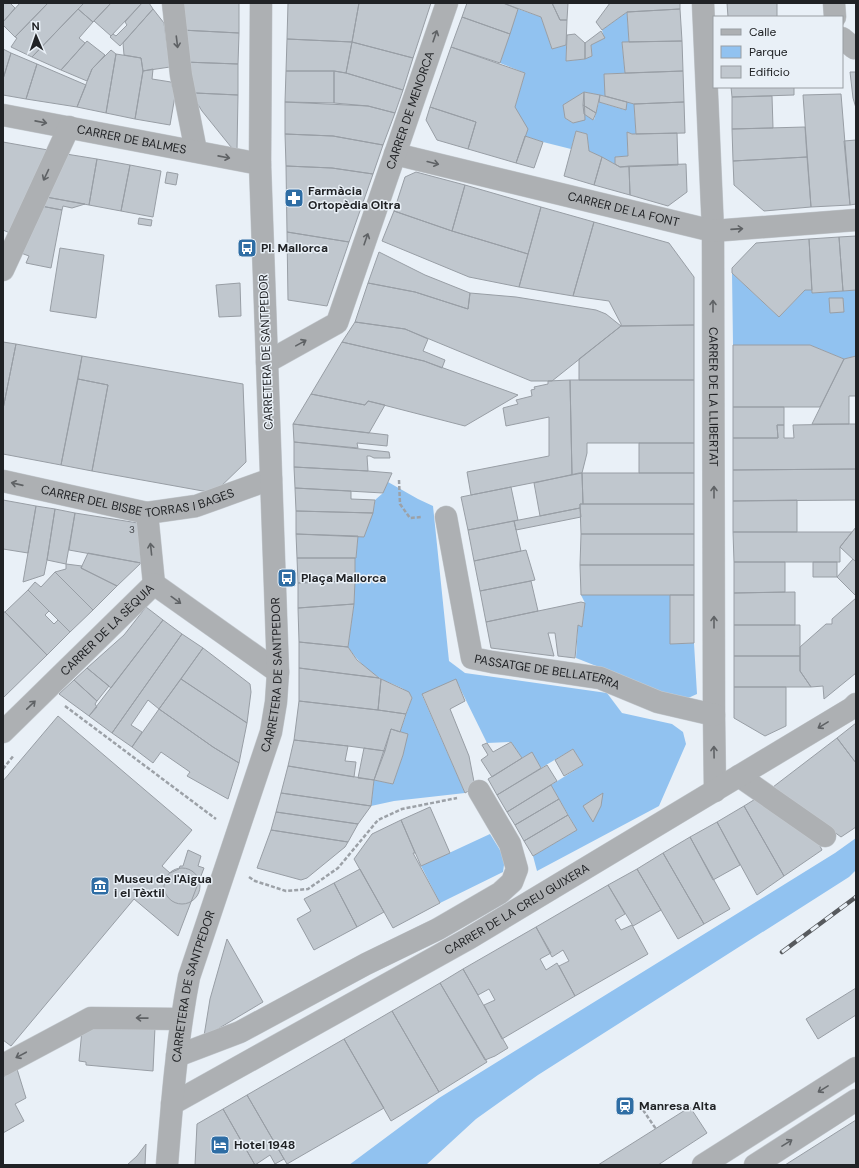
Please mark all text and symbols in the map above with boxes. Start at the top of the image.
north arrow [16,16,56,56]
legend [713,16,843,88]
text: N [31,19,40,33]
text: Calle [749,24,776,40]
one-way arrow [432,30,439,43]
one-way arrow [173,35,180,48]
text: Parque [749,44,788,60]
street label: CARRER DE MENORCA [382,49,438,172]
text: Edificio [749,64,790,80]
one-way arrow [34,118,47,126]
street label: CARRER DE BALMES [76,121,188,158]
one-way arrow [217,153,230,161]
one-way arrow [426,160,439,167]
one-way arrow [42,169,49,181]
place label: Farmàcia Ortopèdia Oltra [308,183,401,213]
pharmacy icon: Farmàcia Ortopèdia Oltra [283,187,305,209]
street label: CARRER DE LA FONT [566,188,681,231]
one-way arrow [730,226,743,233]
one-way arrow [362,233,370,245]
bus stop icon: Pl. Mallorca [236,237,258,259]
place label: Pl. Mallorca [261,240,328,256]
street label: CARRETERA DE SANTPEDOR [255,274,277,430]
one-way arrow [709,300,717,313]
street label: CARRER DE LA LLIBERTAT [705,327,721,467]
one-way arrow [295,338,307,346]
one-way arrow [10,479,23,487]
street label: CARRER DEL BISBE TORRAS I BAGES [39,480,237,498]
text: CARRER DEL BISBE TORRAS I BAGES [39,482,236,521]
one-way arrow [710,486,718,499]
house number: 3 [129,523,135,536]
one-way arrow [147,543,154,556]
bus stop icon: Plaça Mallorca [276,567,298,589]
place label: Plaça Mallorca [301,570,386,586]
street label: CARRER DE LA SÈQUIA [57,580,158,679]
one-way arrow [171,596,182,604]
street label: CARRETERA DE SANTPEDOR [257,597,286,754]
one-way arrow [710,616,718,629]
street label: PASSATGE DE BELLATERRA [473,651,623,693]
one-way arrow [26,700,36,710]
one-way arrow [818,721,829,729]
one-way arrow [710,746,718,759]
street label: CARRER DE LA CREU GUIXERA [441,860,592,959]
place label: Museu de l'Aigua i el Tèxtil [114,871,212,901]
museum icon: Museu de l'Aigua i el Tèxtil [89,875,111,897]
street label: CARRETERA DE SANTPEDOR [168,908,219,1063]
one-way arrow [136,1014,149,1022]
one-way arrow [16,1052,28,1059]
one-way arrow [817,1085,829,1093]
station icon: Manresa Alta [614,1095,636,1117]
place label: Manresa Alta [639,1098,716,1114]
hotel icon: Hotel 1948 [209,1134,231,1156]
place label: Hotel 1948 [234,1137,295,1153]
one-way arrow [781,1139,793,1147]

